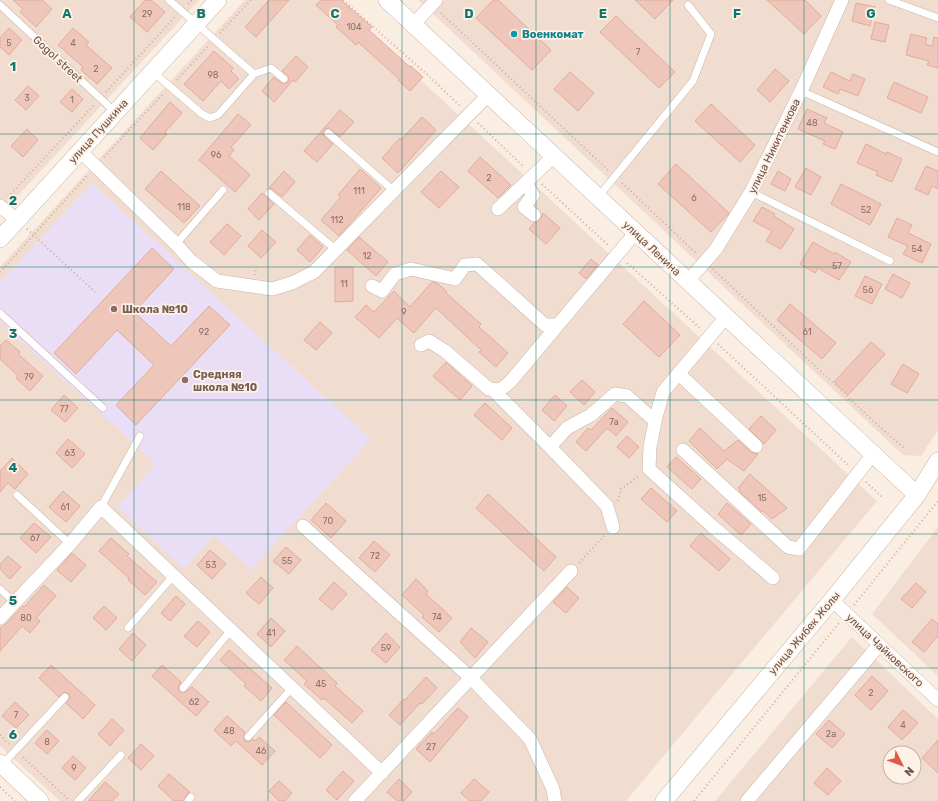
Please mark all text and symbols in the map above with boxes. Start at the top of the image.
text: A [62,6,72,21]
text: B [196,6,206,21]
text: C [330,6,340,21]
text: D [464,6,474,21]
text: E [599,6,607,21]
text: F [733,6,741,21]
text: G [866,6,876,21]
house number: 29 [142,9,152,19]
house number: 104 [346,22,362,32]
place label: Военкомат [522,28,584,41]
marker: Военкомат [509,29,519,39]
street label: Gogol street [30,33,85,86]
house number: 5 [6,38,12,48]
house number: 4 [70,38,76,48]
house number: 7 [636,47,641,57]
text: 1 [10,59,16,74]
house number: 2 [93,64,99,74]
house number: 98 [207,70,219,80]
house number: 3 [24,93,30,103]
house number: 1 [70,95,74,105]
street label: улица Пушкина [66,96,131,166]
street label: улица Никитенкова [746,97,803,196]
house number: 48 [806,118,818,128]
house number: 96 [211,150,222,160]
house number: 2 [486,173,492,183]
house number: 111 [353,186,365,196]
text: 2 [9,193,17,208]
house number: 6 [691,193,697,203]
house number: 118 [177,202,191,212]
house number: 52 [861,205,871,215]
house number: 112 [331,215,344,225]
street label: улица Ленина [620,218,683,278]
house number: 54 [912,244,923,254]
house number: 12 [362,251,372,261]
house number: 57 [832,261,842,271]
house number: 11 [340,279,348,289]
house number: 56 [863,285,874,295]
place label: Школа №10 [122,303,188,316]
marker: Школа №10 [109,304,119,314]
house number: 9 [401,307,407,317]
text: 3 [9,326,18,341]
house number: 92 [199,327,209,337]
house number: 61 [802,327,812,337]
place label: Средняя школа №10 [193,368,257,394]
house number: 79 [24,372,34,382]
marker: Средняя школа №10 [180,375,190,385]
house number: 77 [59,404,69,414]
house number: 7а [609,417,619,427]
house number: 63 [65,448,75,458]
text: 4 [9,460,18,475]
house number: 15 [757,493,767,503]
house number: 61 [60,502,70,512]
house number: 70 [323,516,333,526]
house number: 67 [30,533,40,543]
house number: 72 [370,551,380,561]
house number: 55 [282,556,292,566]
house number: 53 [206,560,216,570]
street label: улица Жибек Жолы [766,589,843,677]
text: 5 [9,593,17,608]
street label: улица Чайковского [843,611,926,690]
house number: 74 [432,612,442,622]
house number: 80 [20,613,32,623]
house number: 41 [266,628,276,638]
house number: 59 [381,643,391,653]
house number: 45 [316,679,326,689]
house number: 2 [868,688,874,698]
house number: 62 [189,697,199,707]
house number: 7 [14,710,19,720]
house number: 4 [900,720,906,730]
house number: 48 [223,726,235,736]
text: 6 [9,727,18,742]
house number: 2а [826,729,836,739]
house number: 8 [44,737,50,747]
house number: 27 [426,742,436,752]
north arrow [882,745,922,785]
house number: 46 [255,746,267,756]
house number: 9 [71,763,77,773]
text: N [902,764,917,779]

